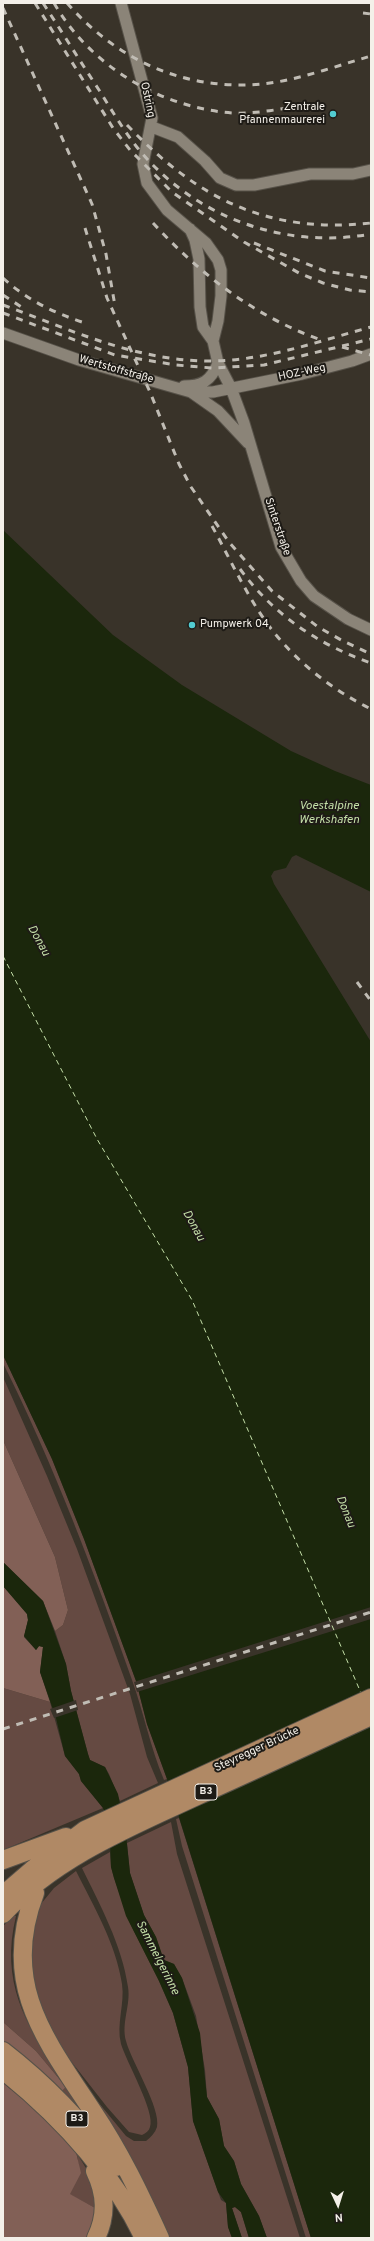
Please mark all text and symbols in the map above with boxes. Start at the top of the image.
street label: Ostring [137,81,157,119]
place label: Zentrale Pfannenmaurerei [239,101,325,127]
marker: Zentrale Pfannenmaurerei [328,109,338,119]
street label: Wertstoffstraße [77,353,155,387]
street label: HOZ-Weg [277,362,327,384]
street label: Sinterstraße [261,496,293,558]
place label: Pumpwerk 04 [200,618,269,632]
marker: Pumpwerk 04 [187,620,197,630]
water label: Voestalpine Werkshafen [299,800,359,828]
water label: Donau [24,923,52,959]
water label: Donau [179,1208,207,1244]
water label: Donau [332,1494,358,1530]
street label: Steyregger Brücke [212,1725,302,1775]
road number: B3 [195,1784,217,1800]
water label: Sammelgerinne [132,1918,182,1998]
road number: B3 [66,2111,88,2127]
north arrow [318,2185,358,2225]
text: N [334,2210,343,2224]

